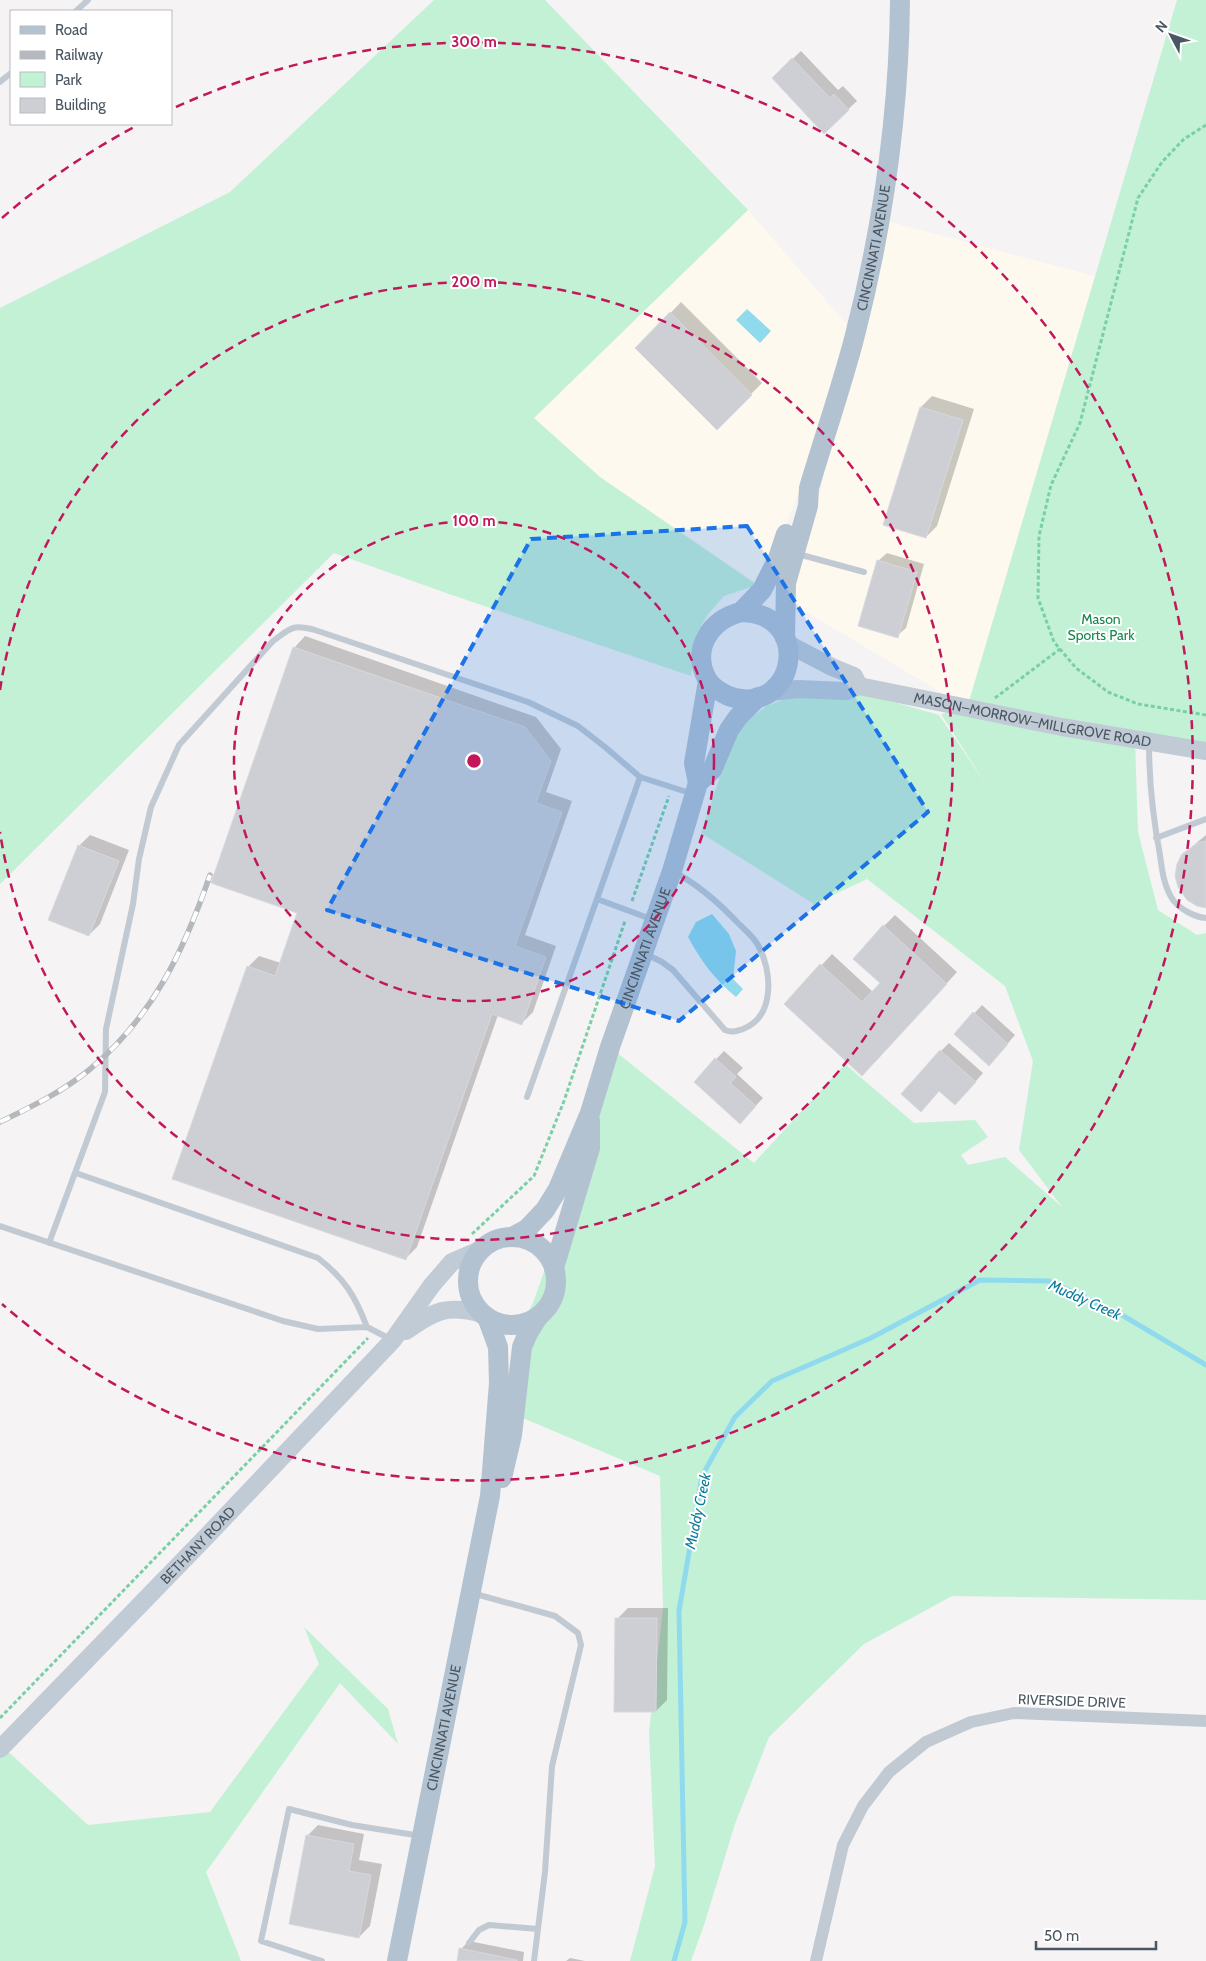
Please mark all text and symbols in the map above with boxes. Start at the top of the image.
legend [10,10,172,125]
north arrow [1146,10,1196,60]
text: N [1151,17,1171,36]
text: Road [55,21,88,39]
text: 300 m [451,33,497,51]
text: Railway [55,46,104,64]
text: Park [55,71,82,89]
text: Building [55,96,106,114]
street label: CINCINNATI AVENUE [852,183,894,313]
text: 200 m [451,273,497,291]
text: 100 m [452,512,496,530]
park label: Mason Sports Park [1068,610,1135,644]
street label: MASON–MORROW–MILLGROVE ROAD [912,688,1153,751]
centre of rings [465,752,483,770]
street label: CINCINNATI AVENUE [615,885,675,1012]
water label: Muddy Creek [1045,1276,1124,1324]
water label: Muddy Creek [681,1471,715,1552]
street label: BETHANY ROAD [156,1503,239,1588]
street label: CINCINNATI AVENUE [422,1663,465,1792]
street label: RIVERSIDE DRIVE [1018,1690,1127,1712]
scale bar [1036,1918,1156,1950]
text: 50 m [1044,1927,1079,1945]

